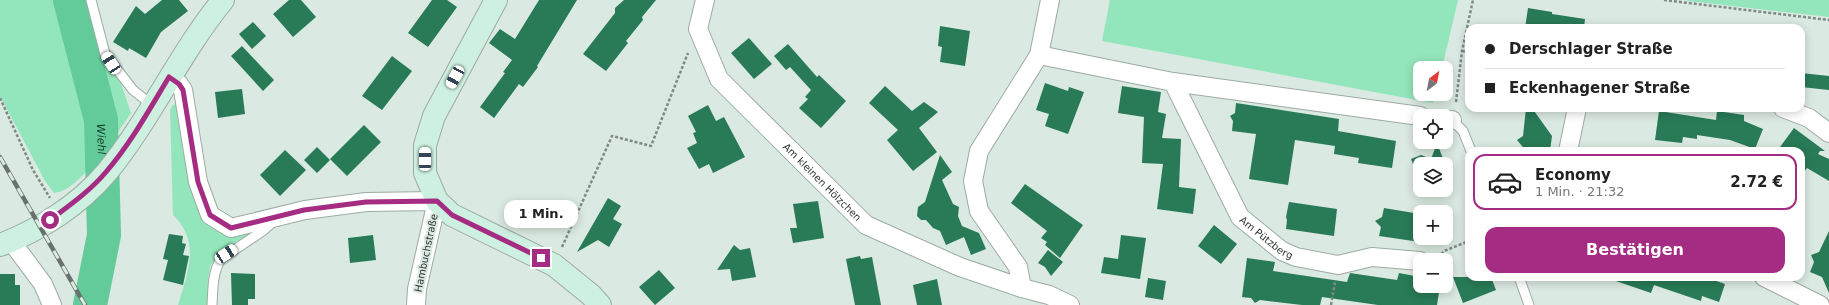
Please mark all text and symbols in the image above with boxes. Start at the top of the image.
text: Derschlager Straße [1509,40,1673,58]
car [99,50,123,76]
north arrow [1413,61,1453,101]
map controls [1413,61,1453,293]
car [444,64,466,90]
text: Eckenhagener Straße [1509,79,1690,97]
button: locate [1413,109,1453,149]
water label: Wiehl [95,123,108,155]
street label: Am kleinen Hölzchen [781,141,864,223]
car [419,147,431,171]
button: layers [1413,157,1453,197]
icon: car [1487,164,1523,200]
text: Economy [1535,166,1611,184]
text: 2.72 € [1730,173,1783,191]
text: 1 Min. · 21:32 [1535,184,1624,199]
callout: 1 Min. [504,200,578,228]
button: + [1413,205,1453,245]
text: 1 Min. [518,206,564,221]
route start [41,211,59,229]
street label: Hambuchstraße [412,213,440,293]
street label: Am Pützberg [1238,214,1295,261]
button: Bestätigen [1485,227,1785,273]
car [213,242,239,266]
route end [532,249,550,267]
button: − [1413,253,1453,293]

